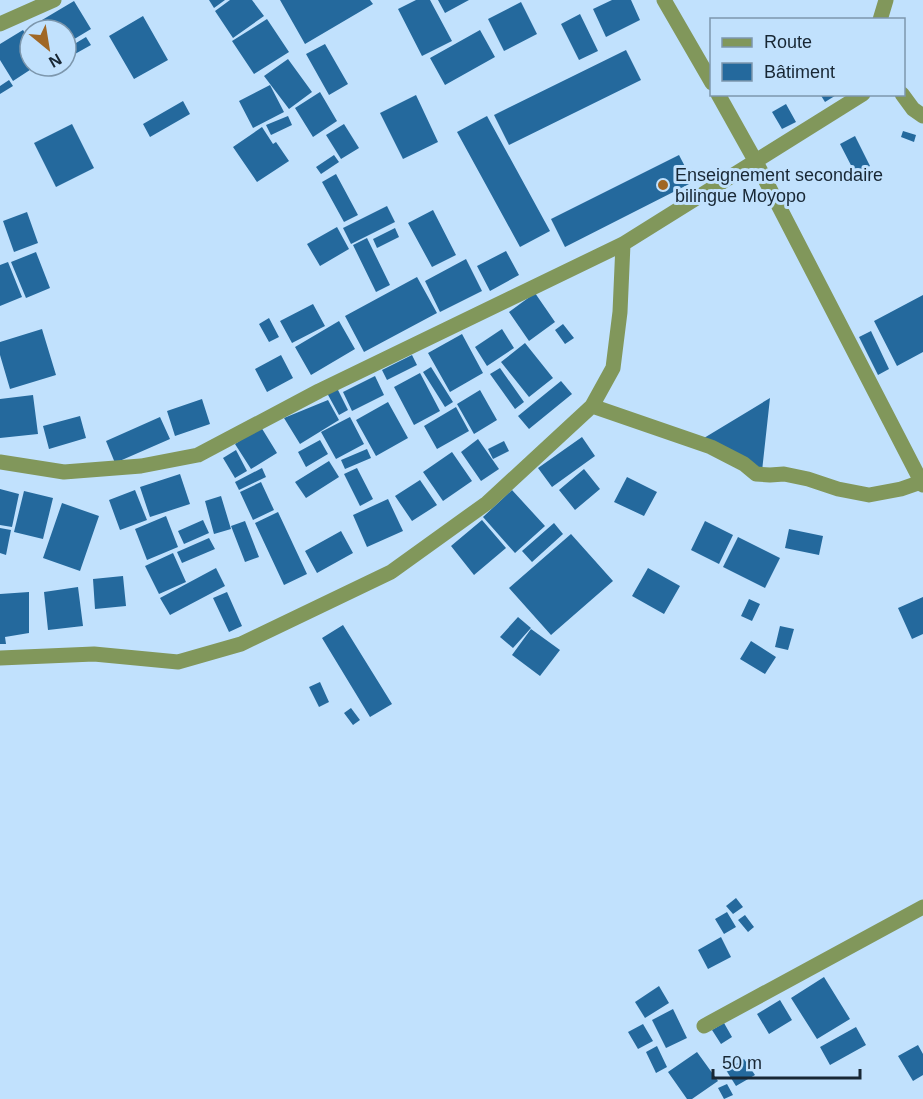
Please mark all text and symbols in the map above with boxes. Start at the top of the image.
north arrow [18,18,78,78]
legend [710,18,905,96]
text: Route [764,32,812,52]
text: N [46,50,65,71]
text: Bâtiment [764,62,835,82]
place label: Enseignement secondaire bilingue Moyopo [675,165,883,206]
marker: Enseignement secondaire bilingue Moyopo [656,178,670,192]
scale bar [713,1042,860,1080]
text: 50 m [722,1053,762,1073]

